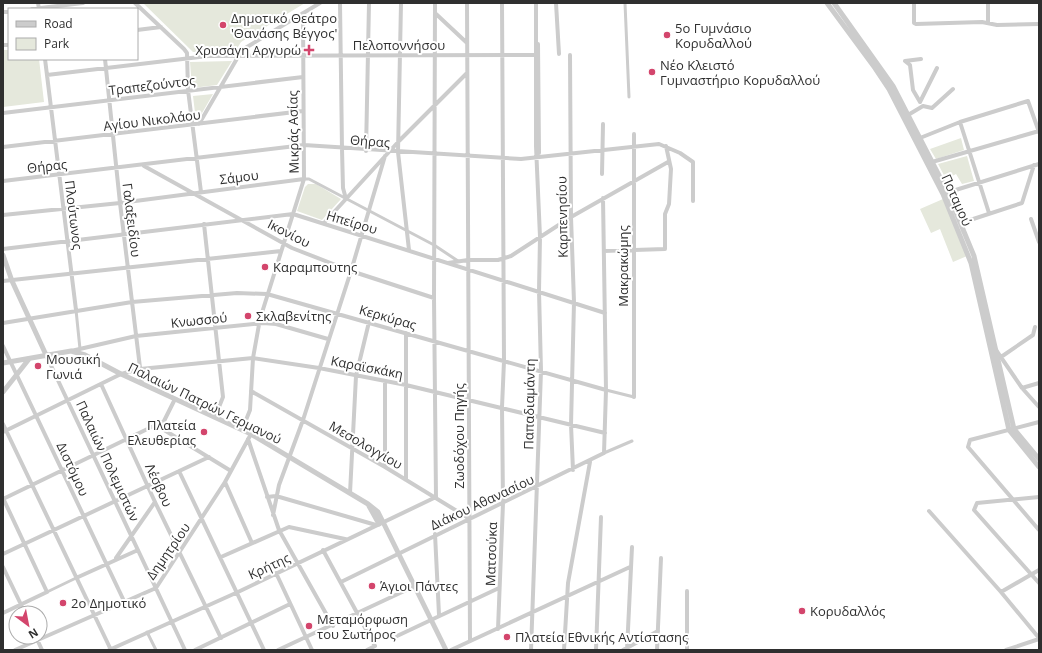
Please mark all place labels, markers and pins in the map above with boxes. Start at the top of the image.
place label: Δημοτικό Θεάτρο 'Θανάσης Βέγγος' [231,9,337,42]
place label: 5ο Γυμνάσιο Κορυδαλλού [675,19,752,52]
marker: Δημοτικό Θεάτρο 'Θανάσης Βέγγος' [218,20,228,30]
marker: 5ο Γυμνάσιο Κορυδαλλού [662,30,672,40]
place label: Χρυσάγη Αργυρώ [195,41,301,59]
marker: Χρυσάγη Αργυρώ [304,45,314,55]
place label: Νέο Κλειστό Γυμναστήριο Κορυδαλλού [660,56,820,89]
marker: Νέο Κλειστό Γυμναστήριο Κορυδαλλού [647,67,657,77]
place label: Καραμπουτης [273,258,357,276]
marker: Καραμπουτης [260,262,270,272]
place label: Σκλαβενίτης [256,307,331,325]
marker: Σκλαβενίτης [243,311,253,321]
place label: Μουσική Γωνιά [46,350,101,383]
marker: Μουσική Γωνιά [33,361,43,371]
place label: Πλατεία Ελευθερίας [127,416,196,449]
marker: Πλατεία Ελευθερίας [199,427,209,437]
place label: Άγιοι Πάντες [380,577,458,595]
marker: Άγιοι Πάντες [367,581,377,591]
place label: 2ο Δημοτικό [71,594,146,612]
marker: 2ο Δημοτικό [58,598,68,608]
place label: Κορυδαλλός [810,602,885,620]
marker: Κορυδαλλός [797,606,807,616]
place label: Μεταμόρφωση του Σωτήρος [317,610,408,643]
marker: Μεταμόρφωση του Σωτήρος [304,621,314,631]
place label: Πλατεία Εθνικής Αντίστασης [515,628,688,646]
marker: Πλατεία Εθνικής Αντίστασης [502,632,512,642]

